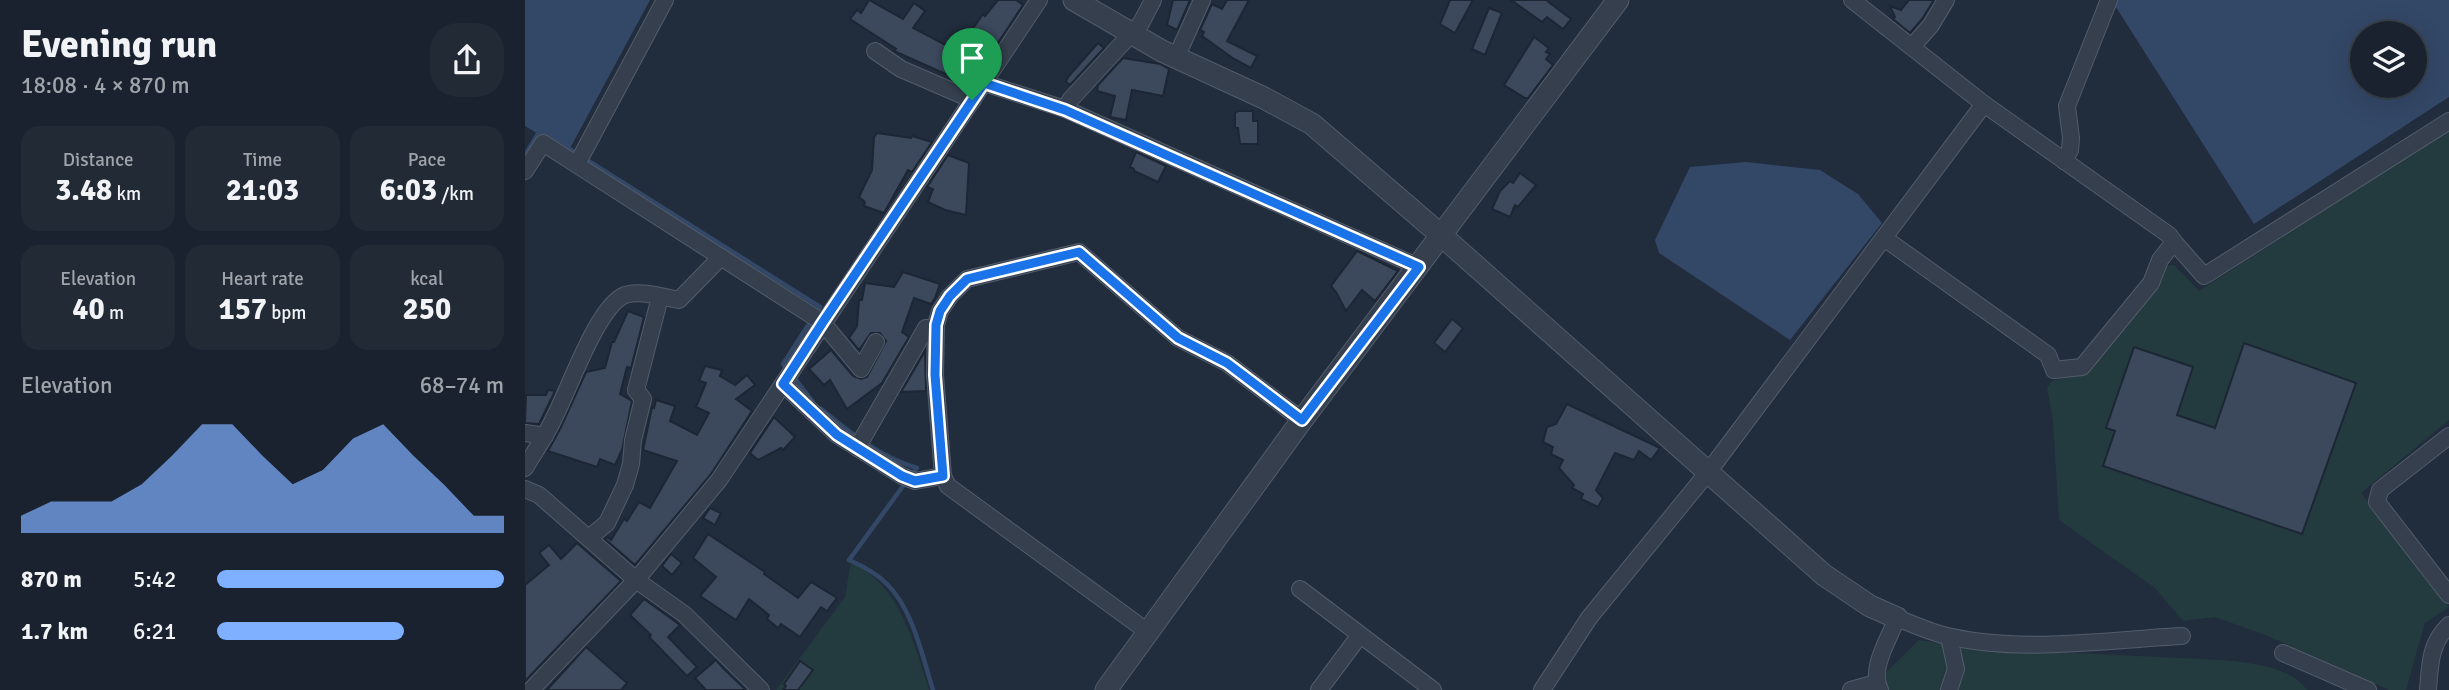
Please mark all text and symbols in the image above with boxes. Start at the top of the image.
text: Evening run [21,21,217,68]
map controls [2350,21,2427,98]
button: layers [2350,21,2427,98]
button: share [430,23,504,97]
pin [942,28,1002,100]
icon: arrive [953,39,991,77]
text: 18:08 · 4 × 870 m [21,71,190,100]
text: Distance [63,148,134,172]
text: Time [243,148,282,172]
text: Pace [408,148,446,172]
text: 3.48 [55,172,112,209]
text: 21:03 [226,172,299,209]
text: 6:03 [380,172,437,209]
text: km [112,182,141,206]
text: /km [437,182,474,206]
text: Elevation [60,267,136,291]
text: Heart rate [221,267,304,291]
text: kcal [410,267,443,291]
text: 40 [72,291,105,328]
text: 157 [218,291,267,328]
text: 250 [403,291,451,328]
text: m [105,301,124,325]
text: bpm [267,301,307,325]
text: Elevation [21,371,113,400]
text: 68–74 m [420,371,504,400]
text: 870 m [21,565,82,594]
text: 5:42 [133,565,176,594]
text: 1.7 km [21,617,88,646]
text: 6:21 [133,617,176,646]

